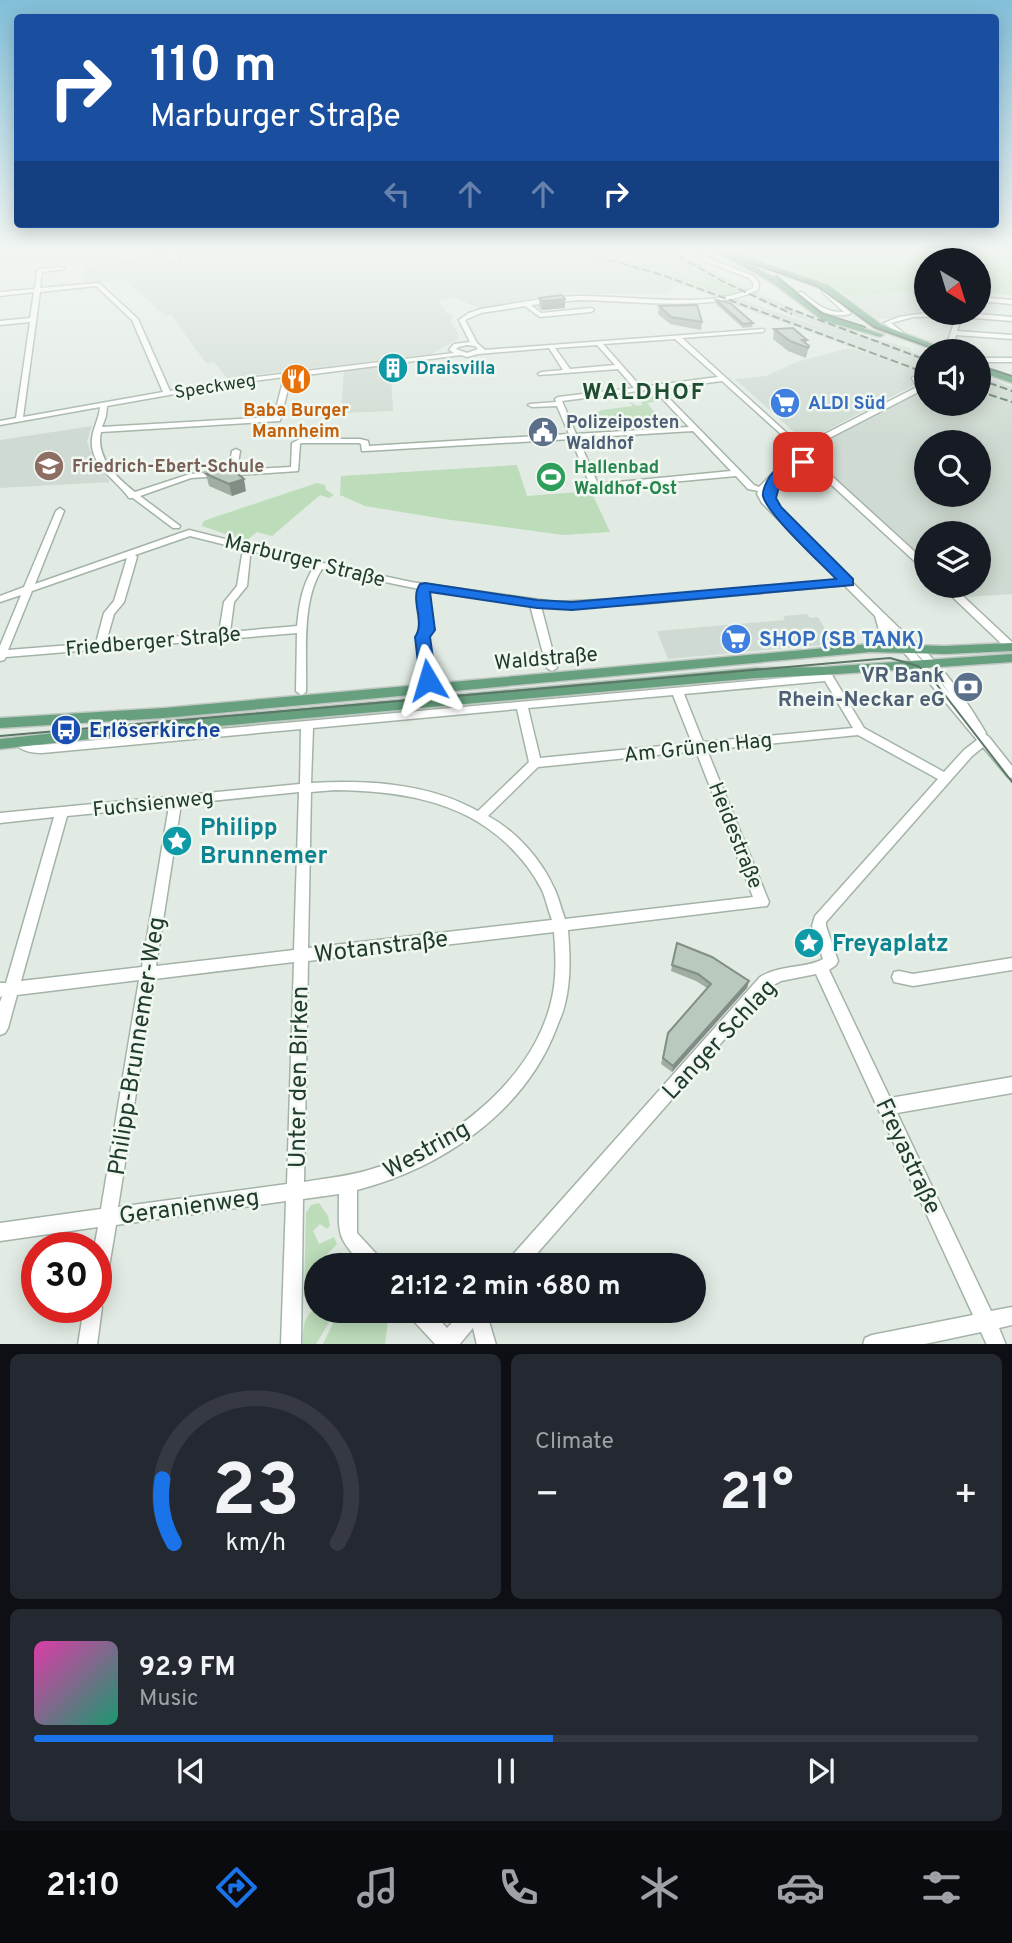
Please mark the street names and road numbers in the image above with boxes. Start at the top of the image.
street label: Speckweg [173,370,258,405]
street label: Marburger Straße [222,528,388,594]
street label: Friedberger Straße [64,621,242,664]
street label: Waldstraße [493,642,599,677]
street label: Am Grünen Hag [623,727,774,770]
street label: Heidestraße [701,778,768,893]
street label: Fuchsienweg [91,785,215,824]
street label: Philipp-Brunnemer-Weg [103,915,173,1178]
street label: Wotanstraße [312,925,450,971]
street label: Langer Schlag [657,974,784,1107]
street label: Unter den Birken [283,986,317,1168]
street label: Freyastraße [867,1094,947,1220]
street label: Westring [379,1115,475,1187]
street label: Geranienweg [117,1183,261,1233]

